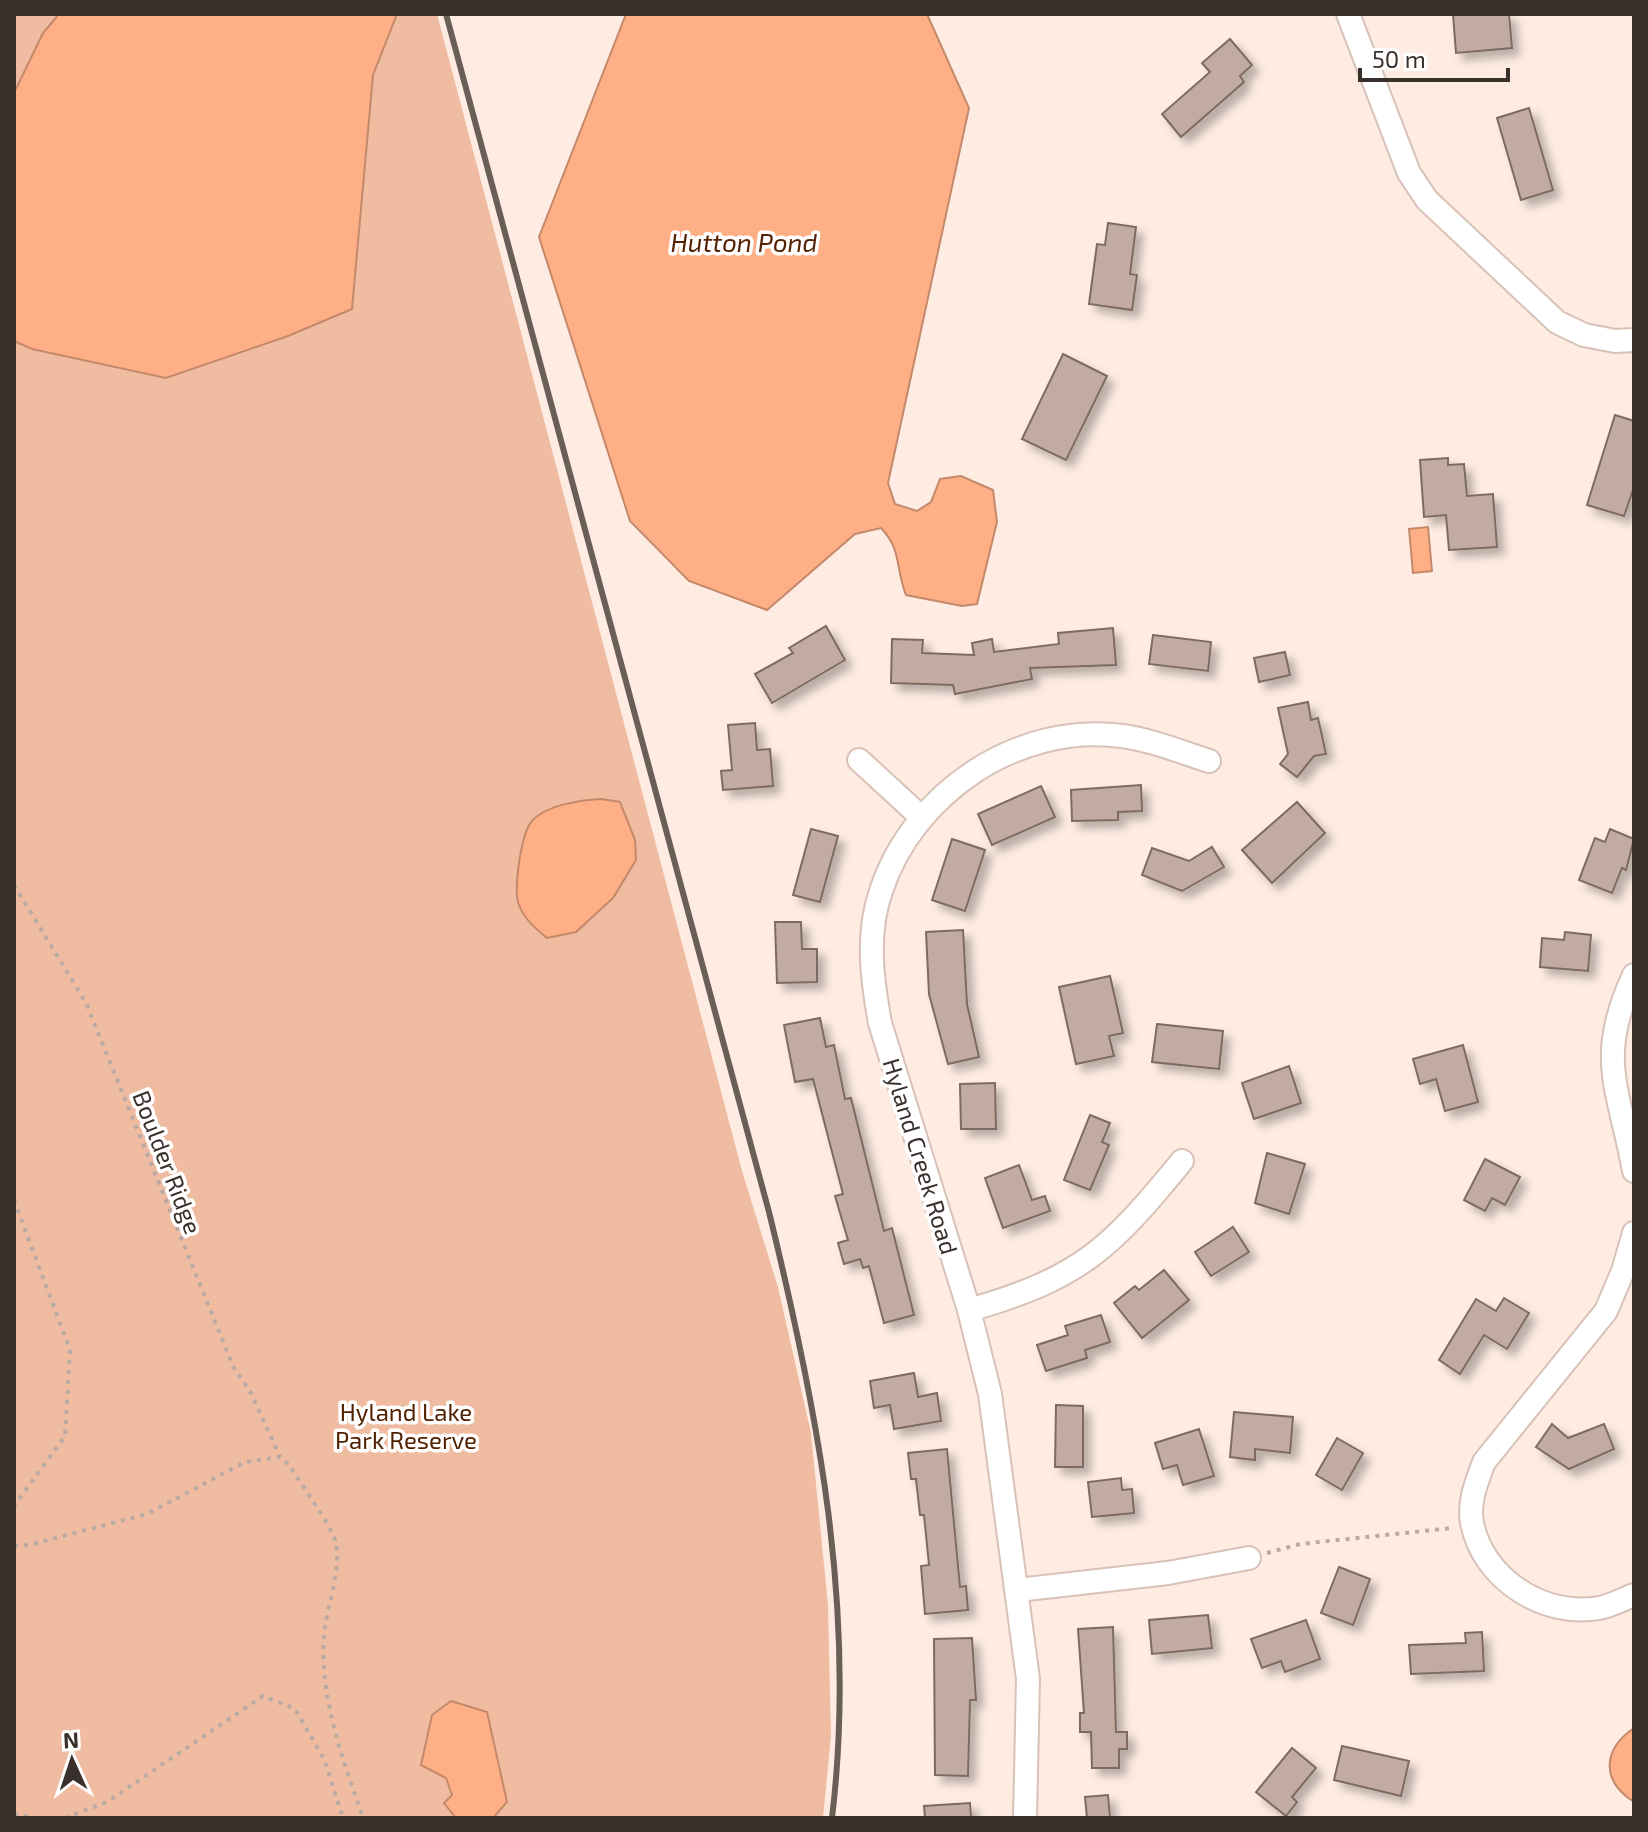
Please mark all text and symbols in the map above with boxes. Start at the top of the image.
scale bar [1360,32,1508,82]
text: 50 m [1372,44,1426,73]
water label: Hutton Pond [670,226,818,257]
street label: Hyland Creek Road [877,1054,965,1258]
street label: Boulder Ridge [127,1086,209,1238]
park label: Hyland Lake Park Reserve [335,1397,477,1454]
north arrow [32,1720,112,1800]
text: N [62,1726,80,1752]

